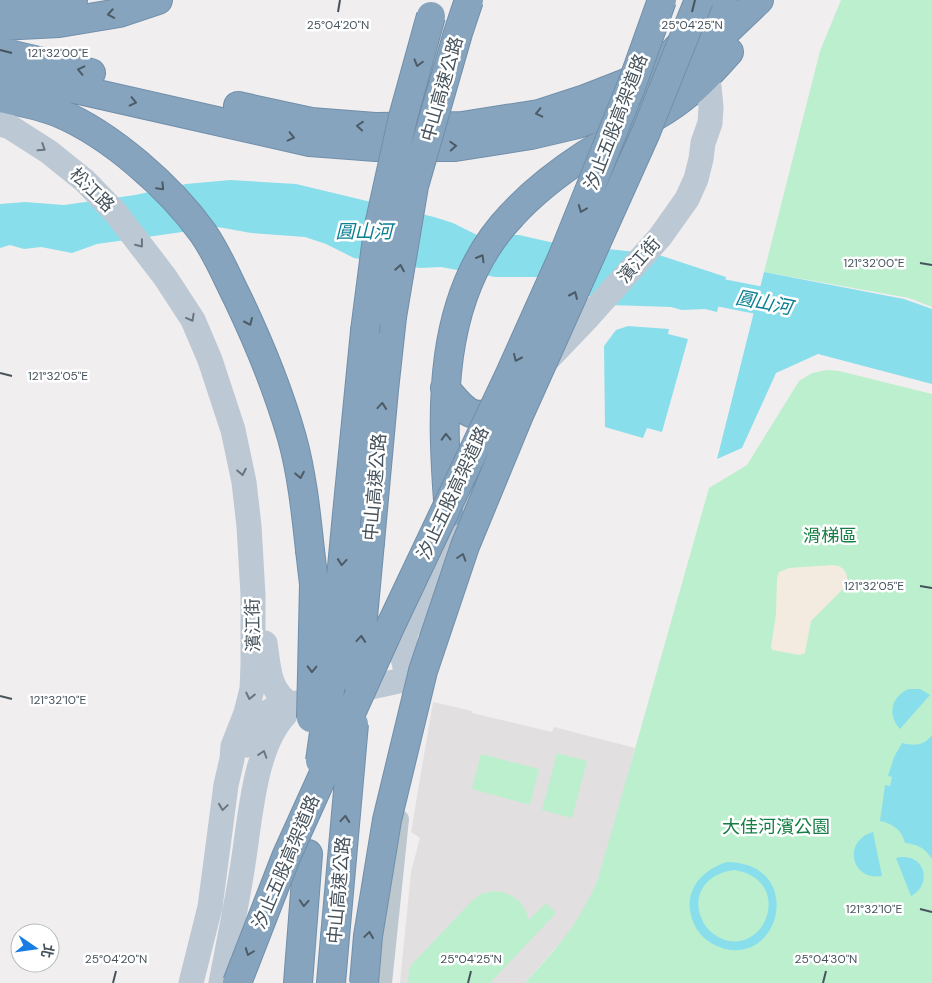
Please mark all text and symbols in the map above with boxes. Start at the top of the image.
one-way arrow [107,9,116,19]
text: 25°04'20"N [307,17,369,33]
text: 25°04'25"N [661,17,723,33]
street label: 中山高速公路 [416,34,468,144]
text: 121°32'00"E [27,45,89,61]
street label: 汐止五股高架道路 [579,50,653,194]
one-way arrow [413,58,424,67]
one-way arrow [76,65,85,76]
one-way arrow [128,96,137,107]
one-way arrow [534,107,543,118]
one-way arrow [356,121,364,132]
one-way arrow [287,132,296,142]
one-way arrow [449,141,457,152]
one-way arrow [37,142,46,151]
street label: 松江路 [64,163,120,217]
one-way arrow [155,181,164,190]
one-way arrow [577,204,588,213]
water label: 圓山河 [335,219,396,244]
street label: 濱江街 [612,232,666,288]
one-way arrow [134,238,143,248]
one-way arrow [475,255,485,264]
text: 121°32'00"E [843,255,905,271]
one-way arrow [395,264,405,273]
water label: 圓山河 [734,285,798,321]
one-way arrow [567,291,578,300]
one-way arrow [185,313,195,322]
one-way arrow [242,317,253,326]
one-way arrow [513,353,523,362]
text: 121°32'05"E [28,368,88,384]
one-way arrow [376,402,387,410]
street label: 汐止五股高架道路 [412,423,494,563]
street label: 中山高速公路 [358,432,392,542]
one-way arrow [441,433,451,440]
one-way arrow [236,468,246,477]
one-way arrow [294,471,305,480]
park label: 滑梯區 [803,524,857,548]
one-way arrow [456,553,466,561]
one-way arrow [337,559,348,567]
text: 121°32'05"E [844,578,904,594]
street label: 濱江街 [241,598,265,652]
one-way arrow [355,635,366,643]
one-way arrow [307,665,317,673]
text: 121°32'10"E [30,692,87,708]
one-way arrow [245,692,256,700]
one-way arrow [257,750,267,759]
street label: 汐止五股高架道路 [247,791,325,933]
one-way arrow [218,802,228,811]
one-way arrow [340,814,351,822]
park label: 大佳河濱公園 [722,815,830,839]
street label: 中山高速公路 [322,835,356,945]
one-way arrow [298,899,309,907]
text: 121°32'10"E [846,901,903,917]
north arrow [10,923,60,973]
one-way arrow [363,930,373,939]
text: 北 [37,942,58,960]
one-way arrow [245,948,255,956]
text: 25°04'20"N [85,951,147,967]
text: 25°04'25"N [440,951,502,967]
text: 25°04'30"N [795,951,857,967]

